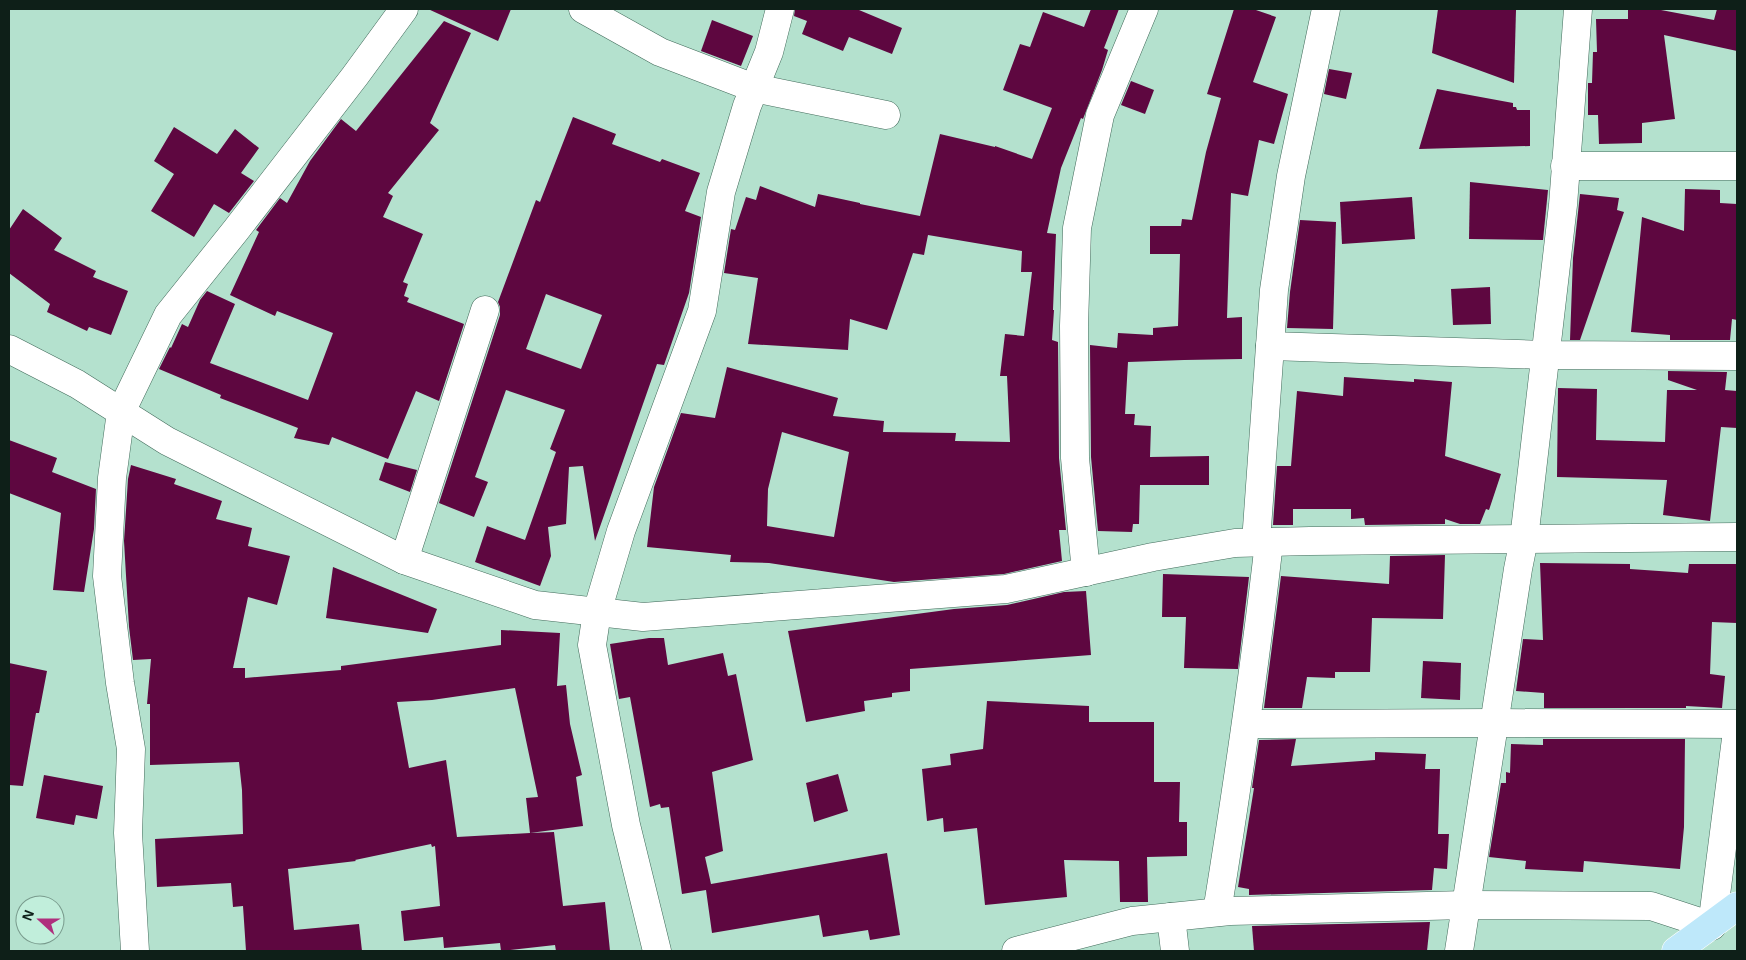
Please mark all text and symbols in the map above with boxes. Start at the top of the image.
north arrow [15,895,65,945]
text: N [19,908,37,923]

